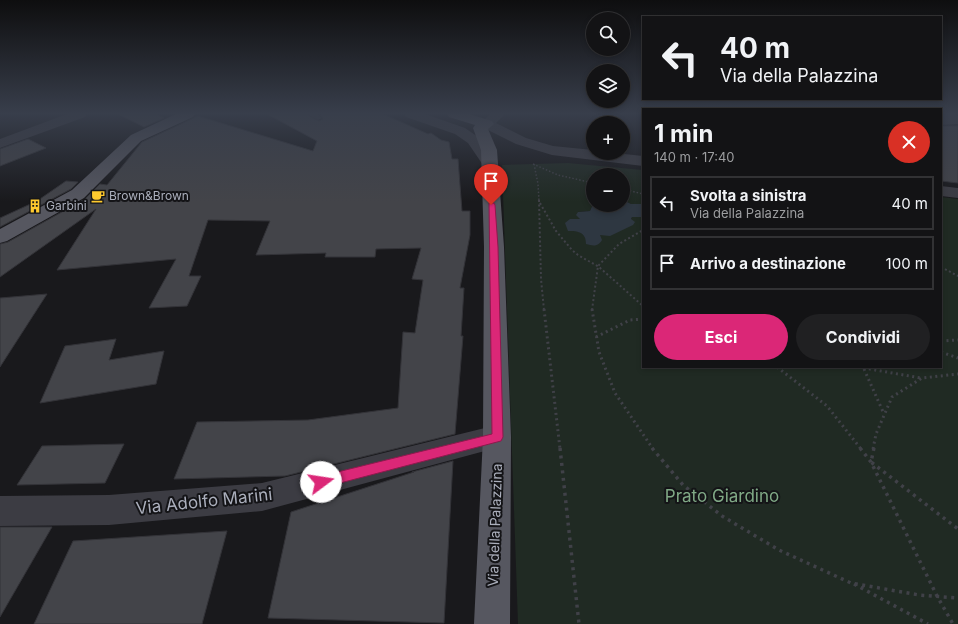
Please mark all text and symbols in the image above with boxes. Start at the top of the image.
map controls [586,12,630,212]
button: search [586,12,630,56]
text: 40 m [720,31,790,65]
icon: left [654,32,706,84]
button: layers [586,64,630,108]
text: Via della Palazzina [720,65,878,86]
button: + [586,116,630,160]
text: 1 min [654,119,713,148]
button: close [888,121,930,163]
text: 140 m · 17:40 [654,149,735,165]
pin [474,164,508,205]
button: − [586,168,630,212]
icon: arrive [480,170,502,192]
text: Svolta a sinistra [690,186,807,205]
cafe icon: Brown&Brown [90,188,106,204]
place label: Brown&Brown [109,188,189,203]
icon: left [656,192,678,214]
text: 40 m [891,194,928,213]
building icon: Garbini [27,198,43,214]
place label: Garbini [46,198,87,213]
text: Via della Palazzina [690,205,804,221]
icon: arrive [656,252,678,274]
text: Arrivo a destinazione [690,254,846,273]
text: 100 m [886,254,928,273]
button: Esci [654,314,788,360]
button: Condividi [796,314,930,360]
position arrow [300,461,342,503]
street label: Via della Palazzina [484,463,505,587]
street label: Via Adolfo Marini [135,484,273,518]
park label: Prato Giardino [665,486,779,506]

